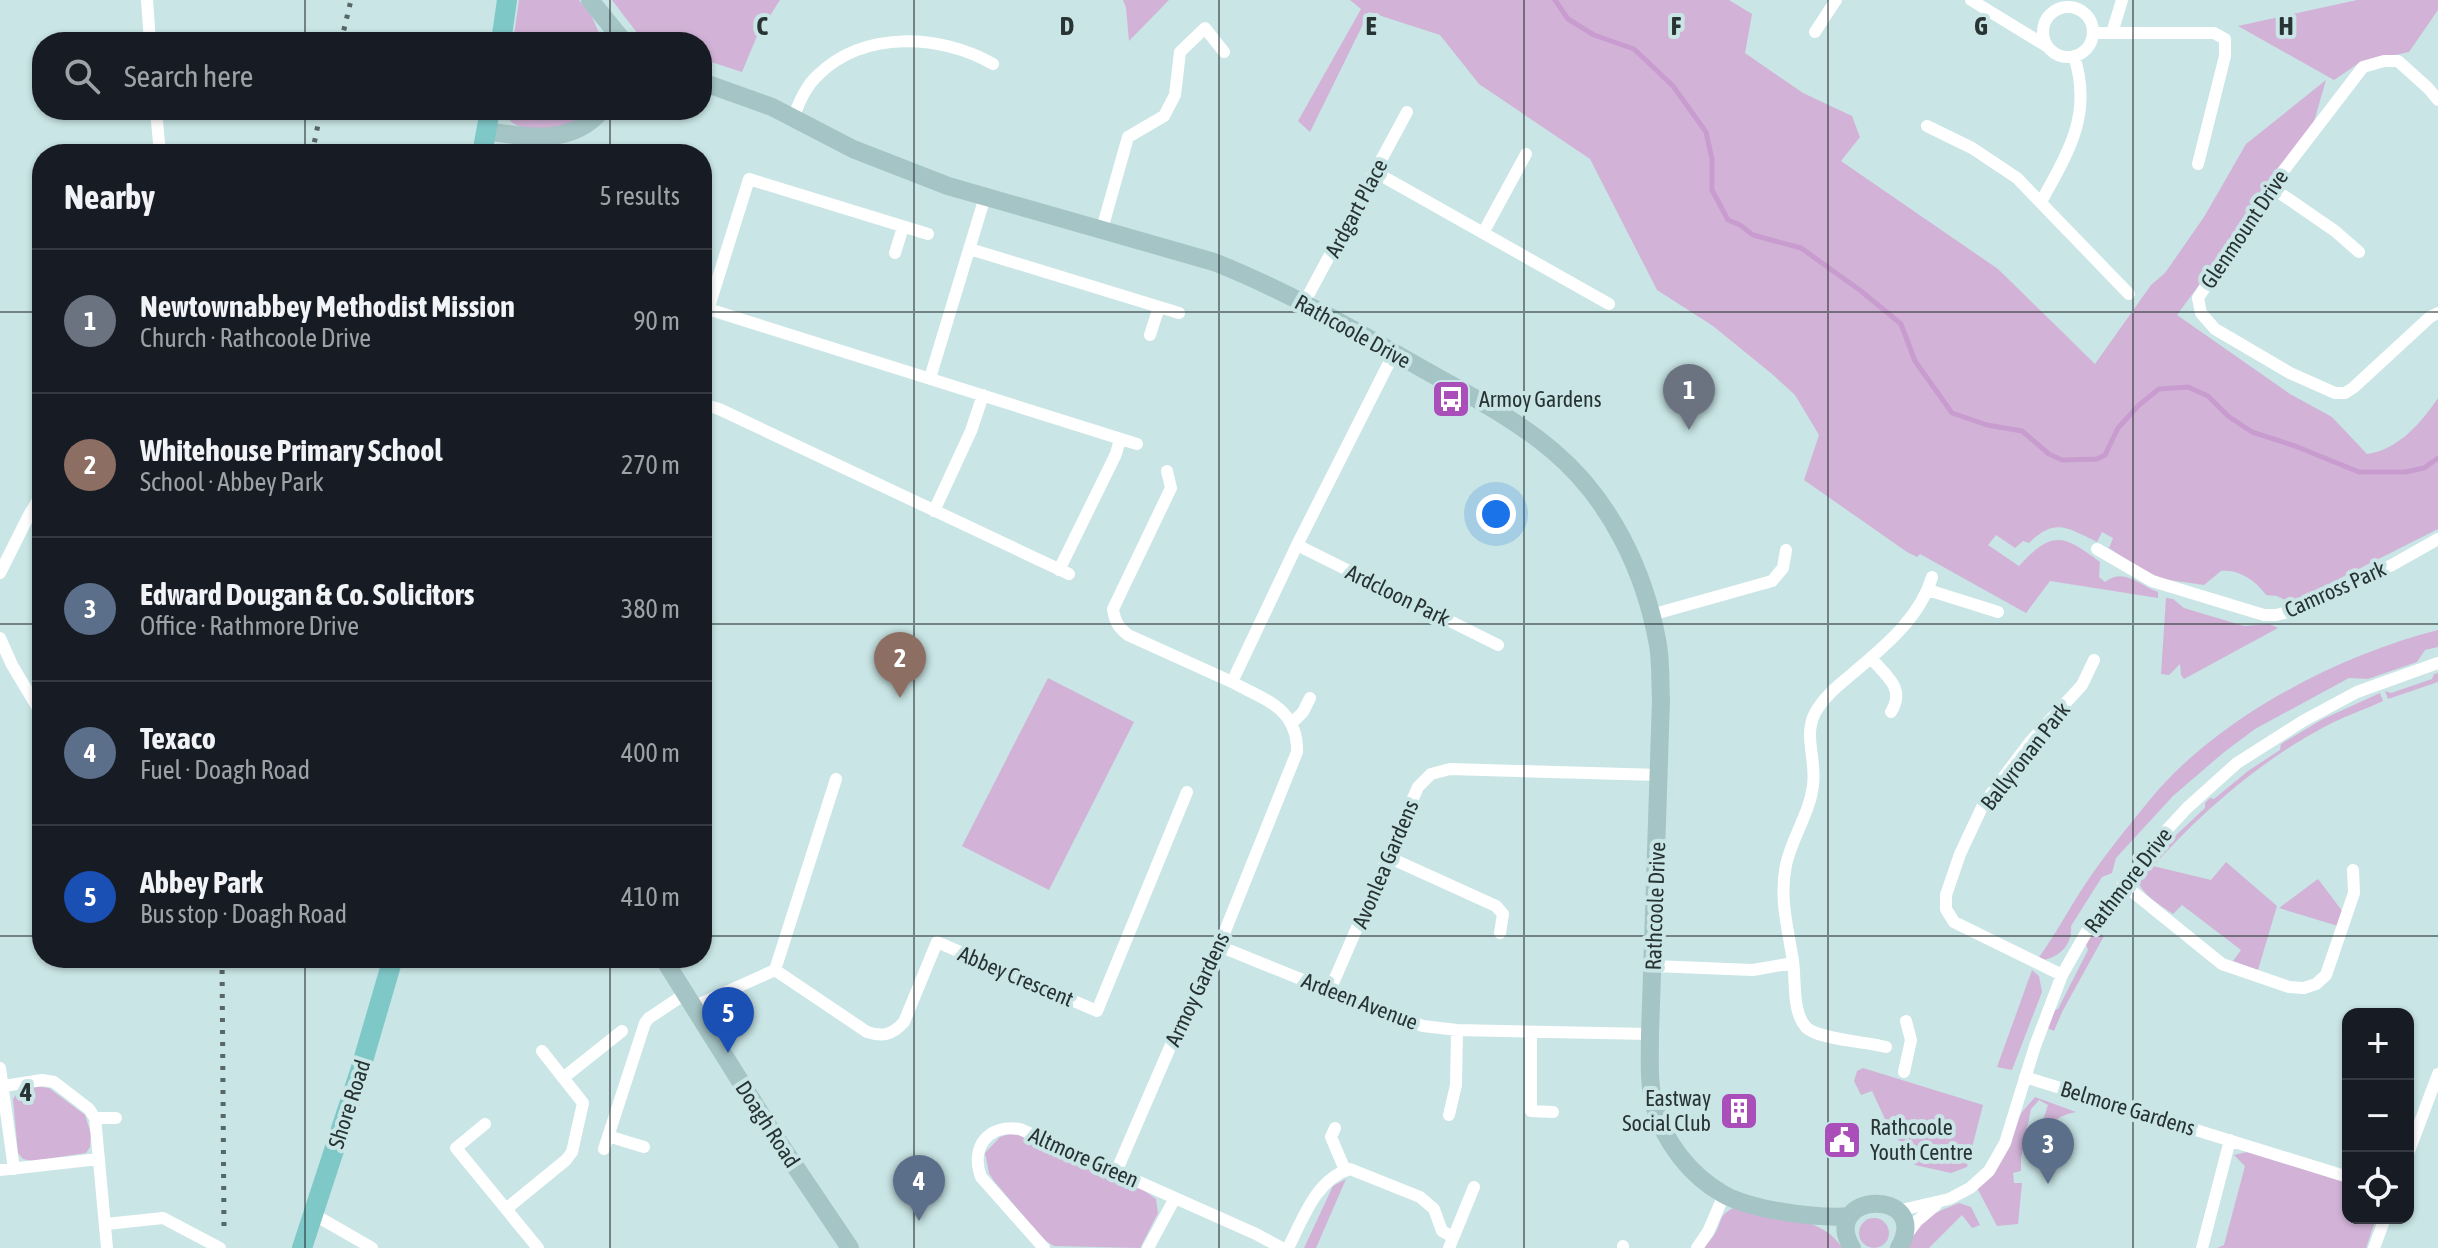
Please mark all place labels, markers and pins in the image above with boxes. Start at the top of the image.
pin: 1 [1663,364,1715,430]
bus stop icon: Armoy Gardens [1430,378,1472,420]
place label: Armoy Gardens [1479,386,1602,412]
pin: 2 [874,632,926,698]
pin: 5 [702,987,754,1053]
place label: Eastway Social Club [1622,1085,1711,1136]
building icon: Eastway Social Club [1718,1090,1760,1132]
place label: Rathcoole Youth Centre [1870,1114,1973,1165]
pin: 3 [2022,1118,2074,1184]
public building icon: Rathcoole Youth Centre [1821,1119,1863,1161]
pin: 4 [893,1155,945,1221]

